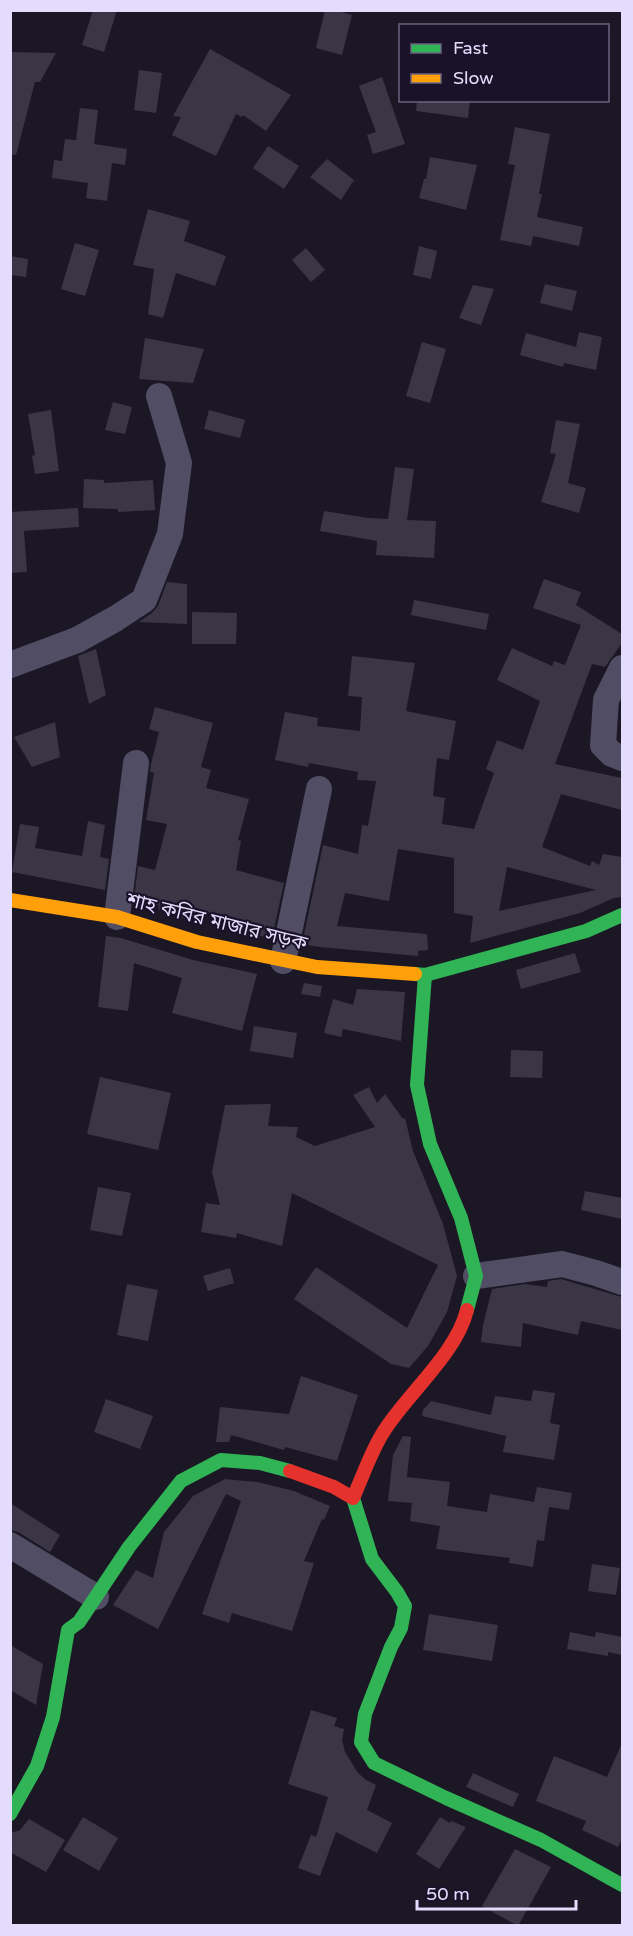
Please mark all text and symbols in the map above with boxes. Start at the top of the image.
legend [399,24,609,102]
text: Fast [453,37,488,59]
text: Slow [453,67,494,89]
street label: শাহ কবির মাজার সড়ক [123,887,311,956]
scale bar [417,1873,576,1911]
text: 50 m [426,1883,470,1905]

